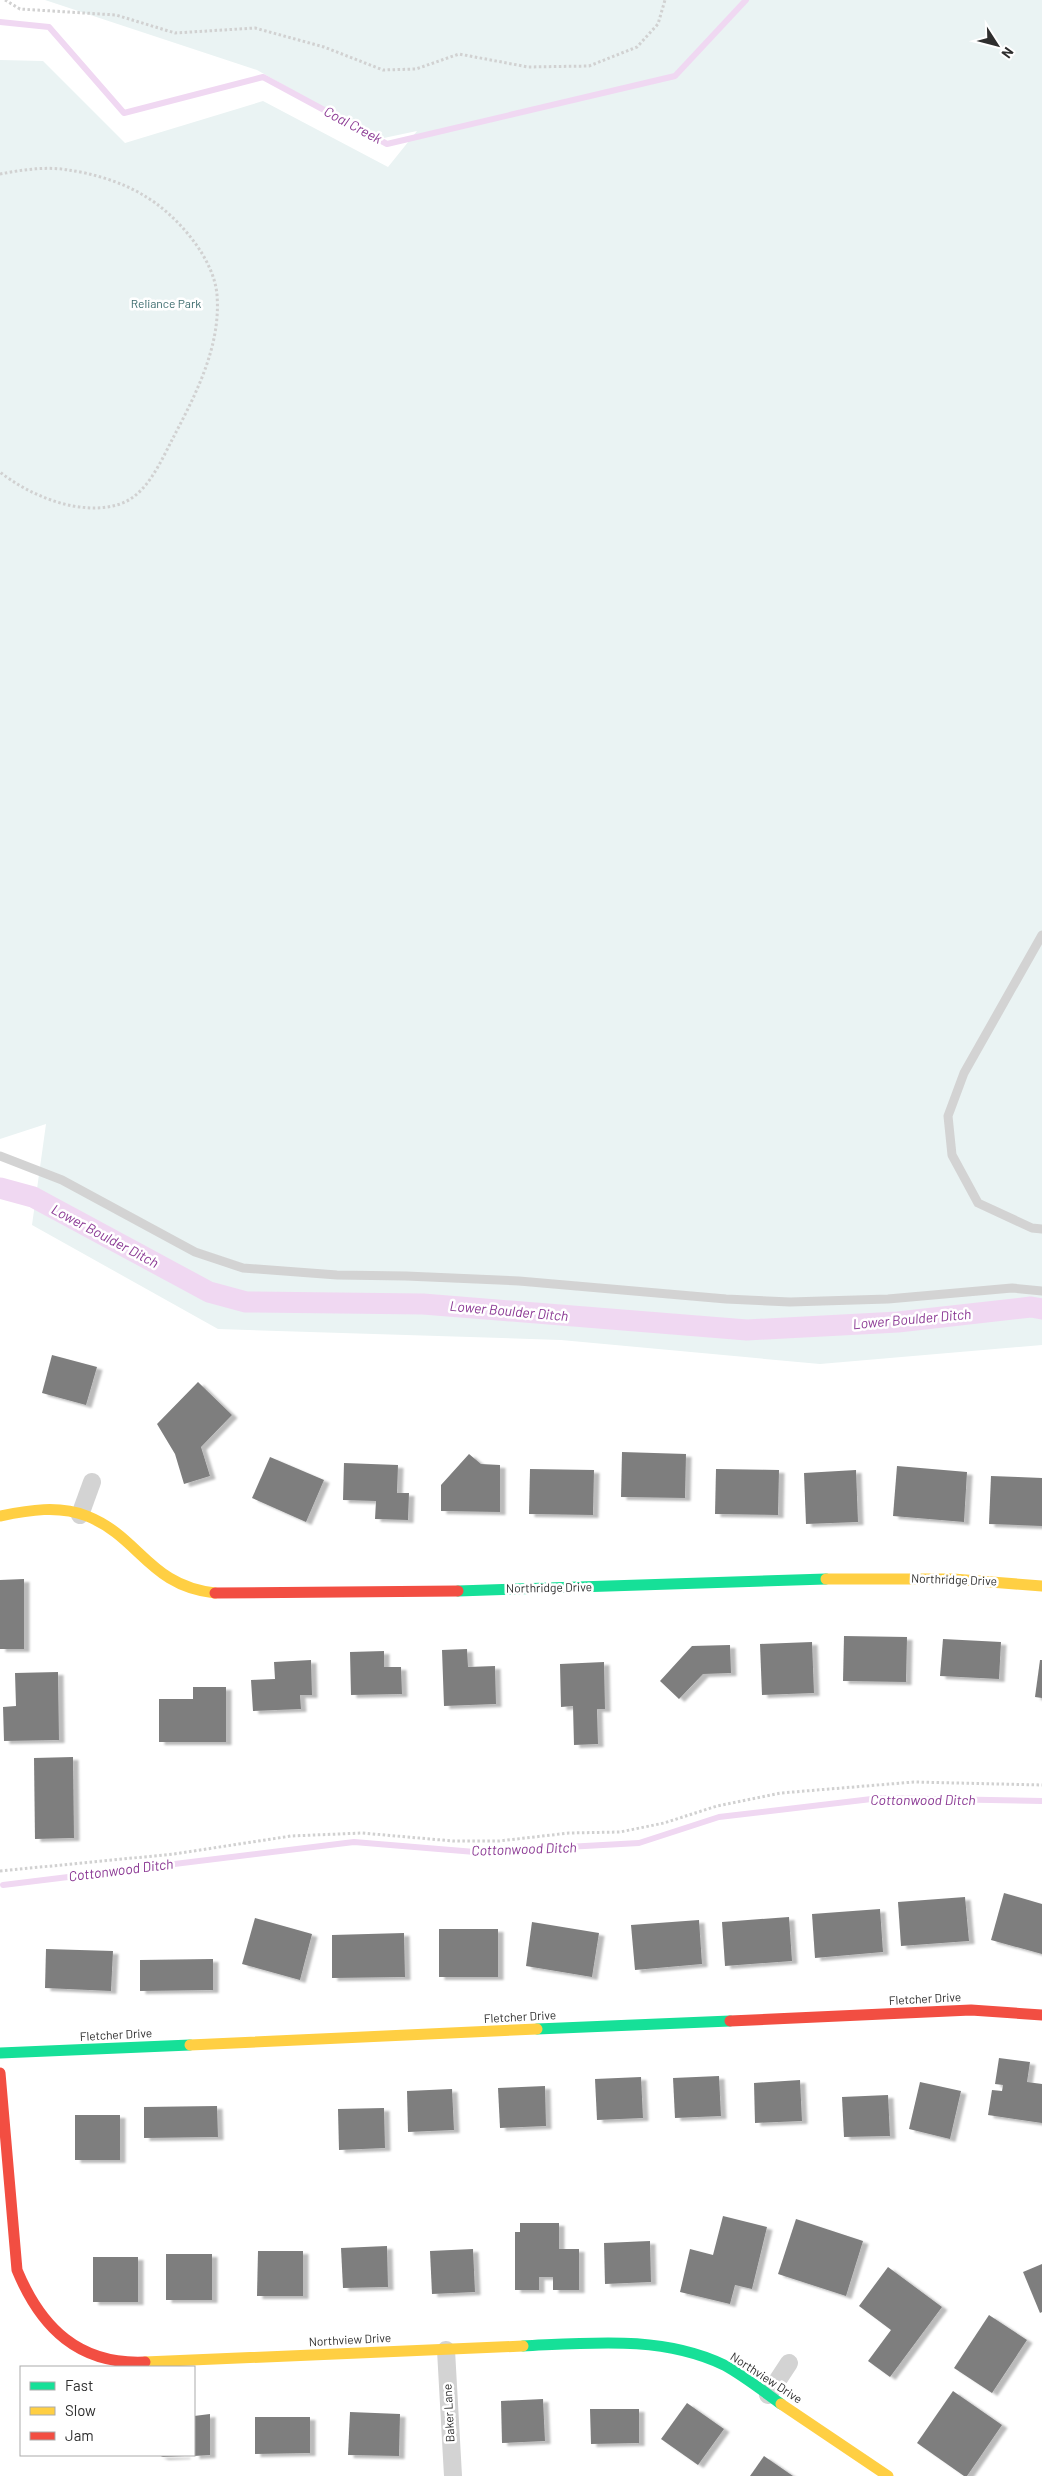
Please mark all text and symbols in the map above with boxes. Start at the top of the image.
north arrow [972,20,1022,70]
text: N [998,44,1018,62]
water label: Coal Creek [321,102,385,147]
park label: Reliance Park [131,296,201,310]
water label: Lower Boulder Ditch [49,1200,162,1271]
water label: Lower Boulder Ditch [449,1297,569,1324]
water label: Lower Boulder Ditch [852,1305,972,1332]
street label: Northridge Drive [911,1571,997,1587]
street label: Northridge Drive [506,1579,592,1595]
water label: Cottonwood Ditch [870,1791,976,1808]
water label: Cottonwood Ditch [471,1838,577,1859]
water label: Cottonwood Ditch [68,1855,174,1884]
street label: Fletcher Drive [888,1989,962,2007]
street label: Fletcher Drive [483,2007,557,2025]
street label: Fletcher Drive [79,2025,153,2043]
street label: Northview Drive [308,2330,392,2348]
street label: Northview Drive [728,2349,805,2406]
legend [20,2366,195,2456]
text: Fast [65,2376,93,2394]
street label: Baker Lane [439,2384,457,2443]
text: Slow [65,2401,96,2419]
text: Jam [65,2426,94,2444]

